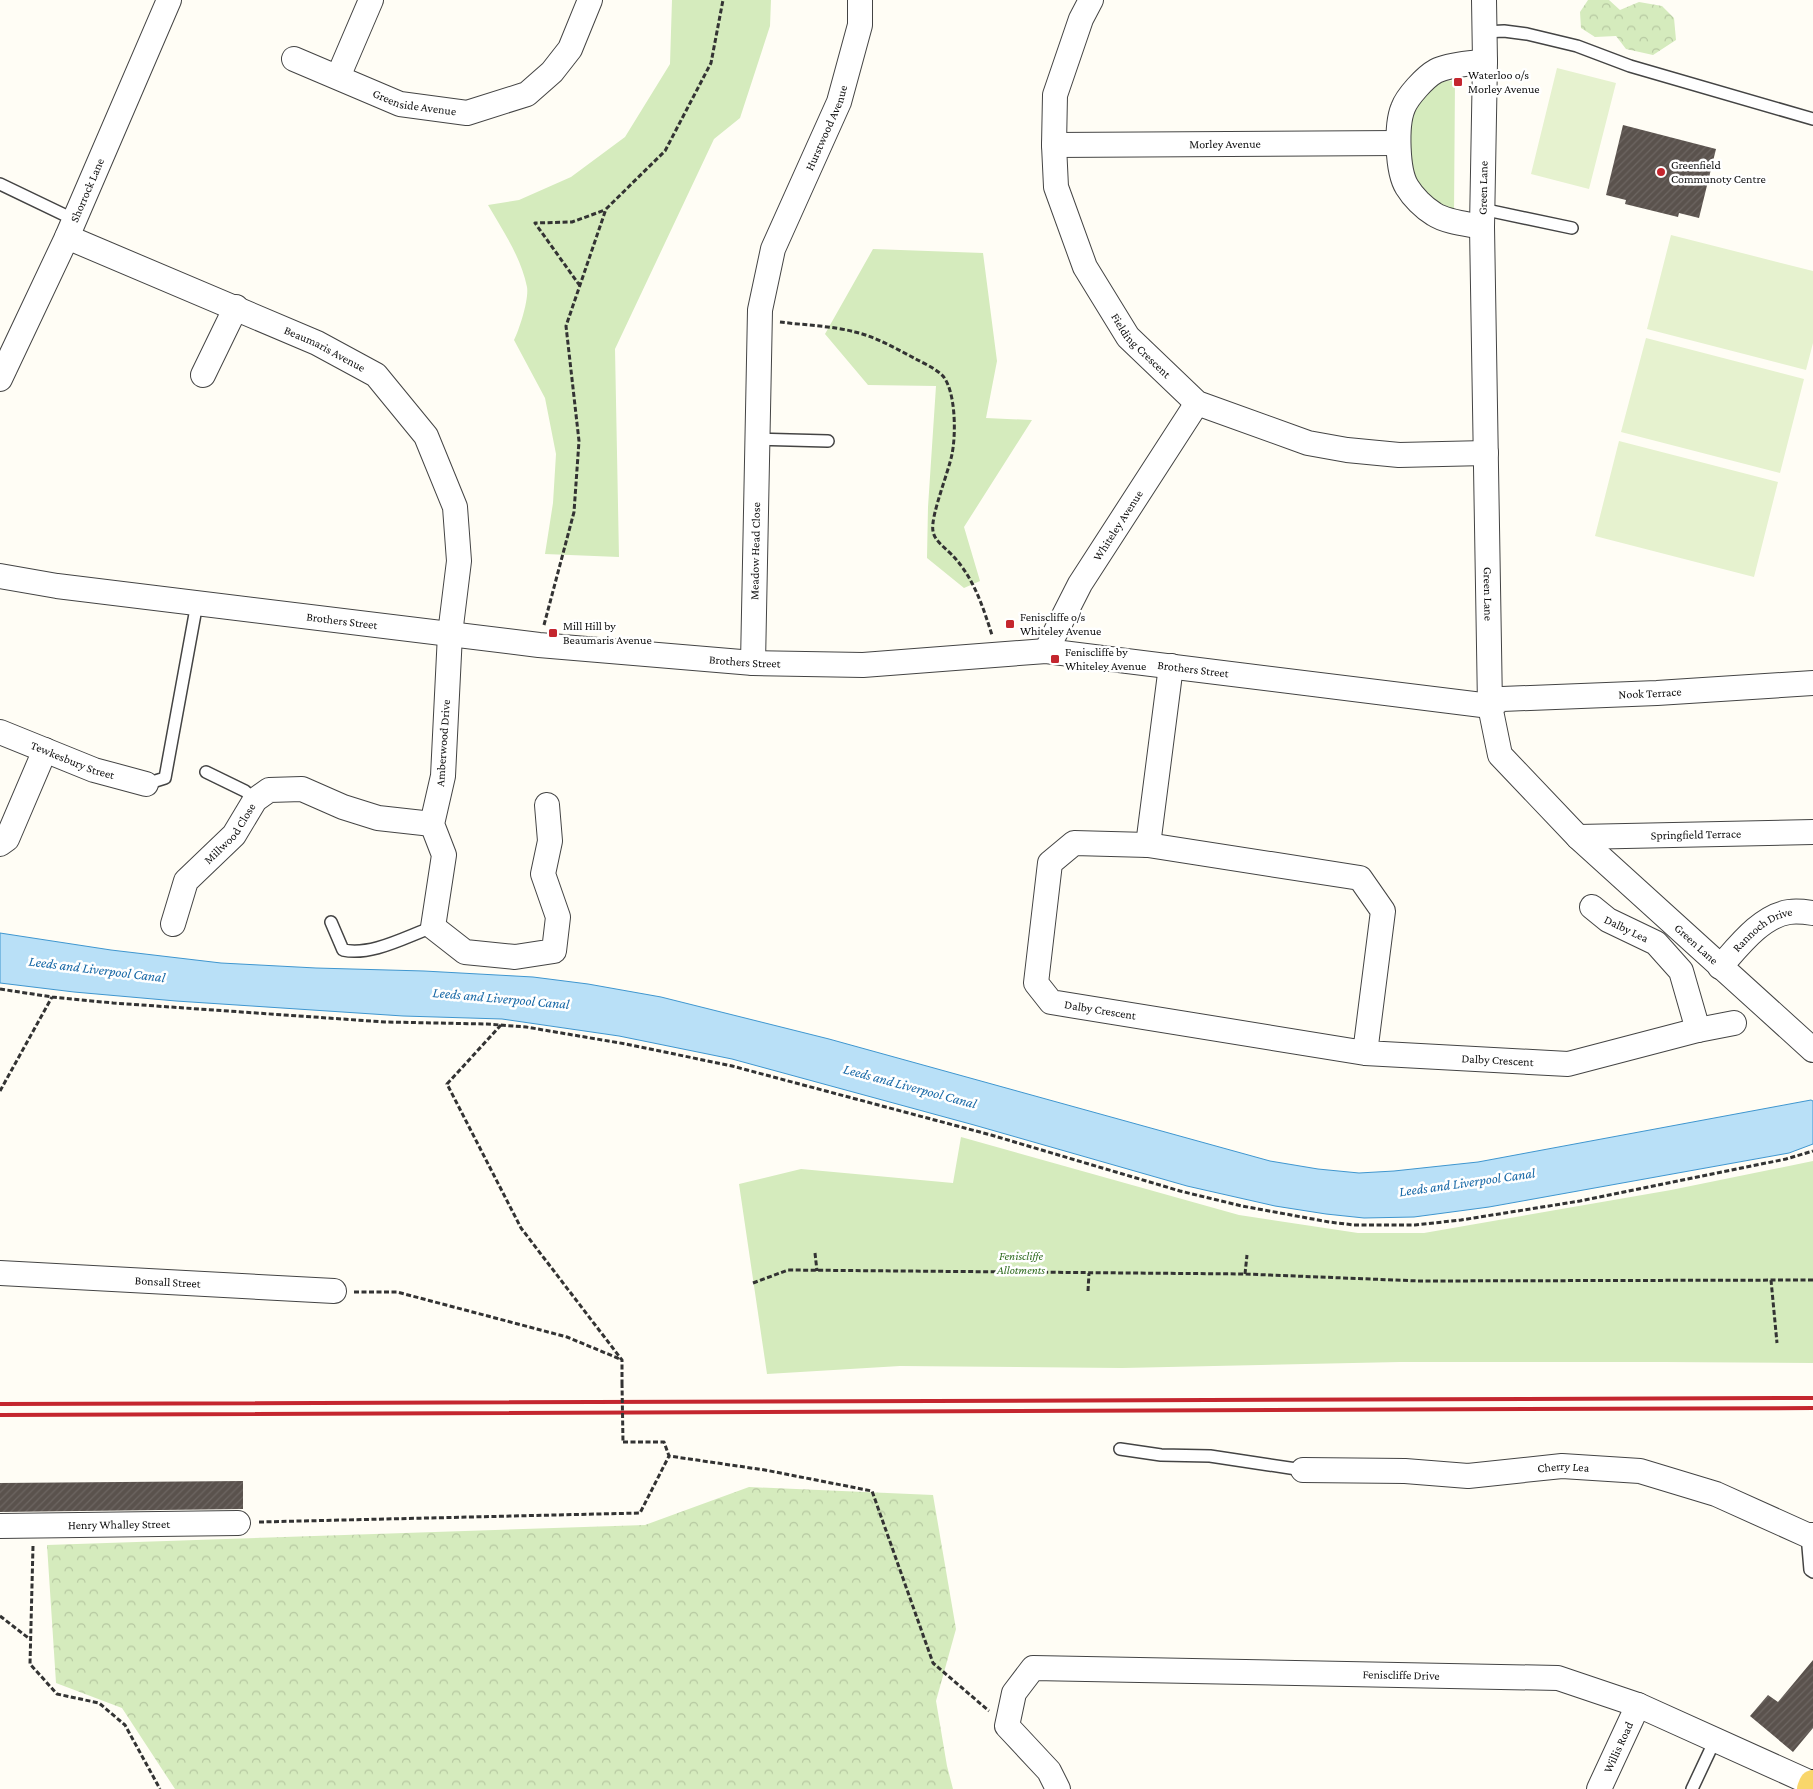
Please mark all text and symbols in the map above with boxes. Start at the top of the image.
place label: Waterloo o/s Morley Avenue [1468,68,1540,96]
marker: Waterloo o/s Morley Avenue [1452,76,1464,88]
street label: Hurstwood Avenue [802,84,850,173]
street label: Greenside Avenue [371,86,457,118]
street label: Morley Avenue [1189,137,1261,151]
street label: Shorrock Lane [67,156,107,224]
place label: Greenfield Communoty Centre [1671,158,1766,186]
street label: Green Lane [1476,161,1490,215]
marker: Greenfield Communoty Centre [1655,166,1667,178]
street label: Fielding Crescent [1108,311,1174,382]
street label: Beaumaris Avenue [282,323,368,375]
street label: Whiteley Avenue [1090,487,1146,563]
street label: Meadow Head Close [747,502,763,600]
street label: Green Lane [1481,567,1496,621]
street label: Brothers Street [306,610,379,632]
place label: Feniscliffe o/s Whiteley Avenue [1020,610,1101,638]
marker: Feniscliffe o/s Whiteley Avenue [1004,618,1016,630]
place label: Mill Hill by Beaumaris Avenue [563,619,652,647]
marker: Mill Hill by Beaumaris Avenue [547,627,559,639]
place label: Feniscliffe by Whiteley Avenue [1065,645,1146,673]
street label: Brothers Street [709,652,782,671]
marker: Feniscliffe by Whiteley Avenue [1049,653,1061,665]
street label: Brothers Street [1157,658,1230,681]
street label: Nook Terrace [1618,684,1682,701]
street label: Amberwood Drive [433,699,453,787]
street label: Tewkesbury Street [29,738,117,782]
street label: Millwood Close [201,801,259,867]
street label: Springfield Terrace [1651,827,1741,842]
street label: Rannoch Drive [1730,905,1793,955]
street label: Dalby Lea [1602,912,1651,946]
street label: Green Lane [1672,921,1721,968]
water label: Leeds and Liverpool Canal [28,953,167,985]
water label: Leeds and Liverpool Canal [432,984,571,1012]
street label: Dalby Crescent [1063,997,1138,1023]
street label: Dalby Crescent [1461,1051,1535,1069]
water label: Leeds and Liverpool Canal [842,1061,979,1112]
water label: Leeds and Liverpool Canal [1398,1164,1537,1199]
park label: Feniscliffe Allotments [996,1249,1045,1277]
street label: Bonsall Street [134,1273,202,1291]
street label: Cherry Lea [1537,1459,1590,1476]
street label: Henry Whalley Street [68,1517,171,1532]
street label: Feniscliffe Drive [1362,1667,1440,1683]
street label: Willis Road [1600,1719,1637,1775]

